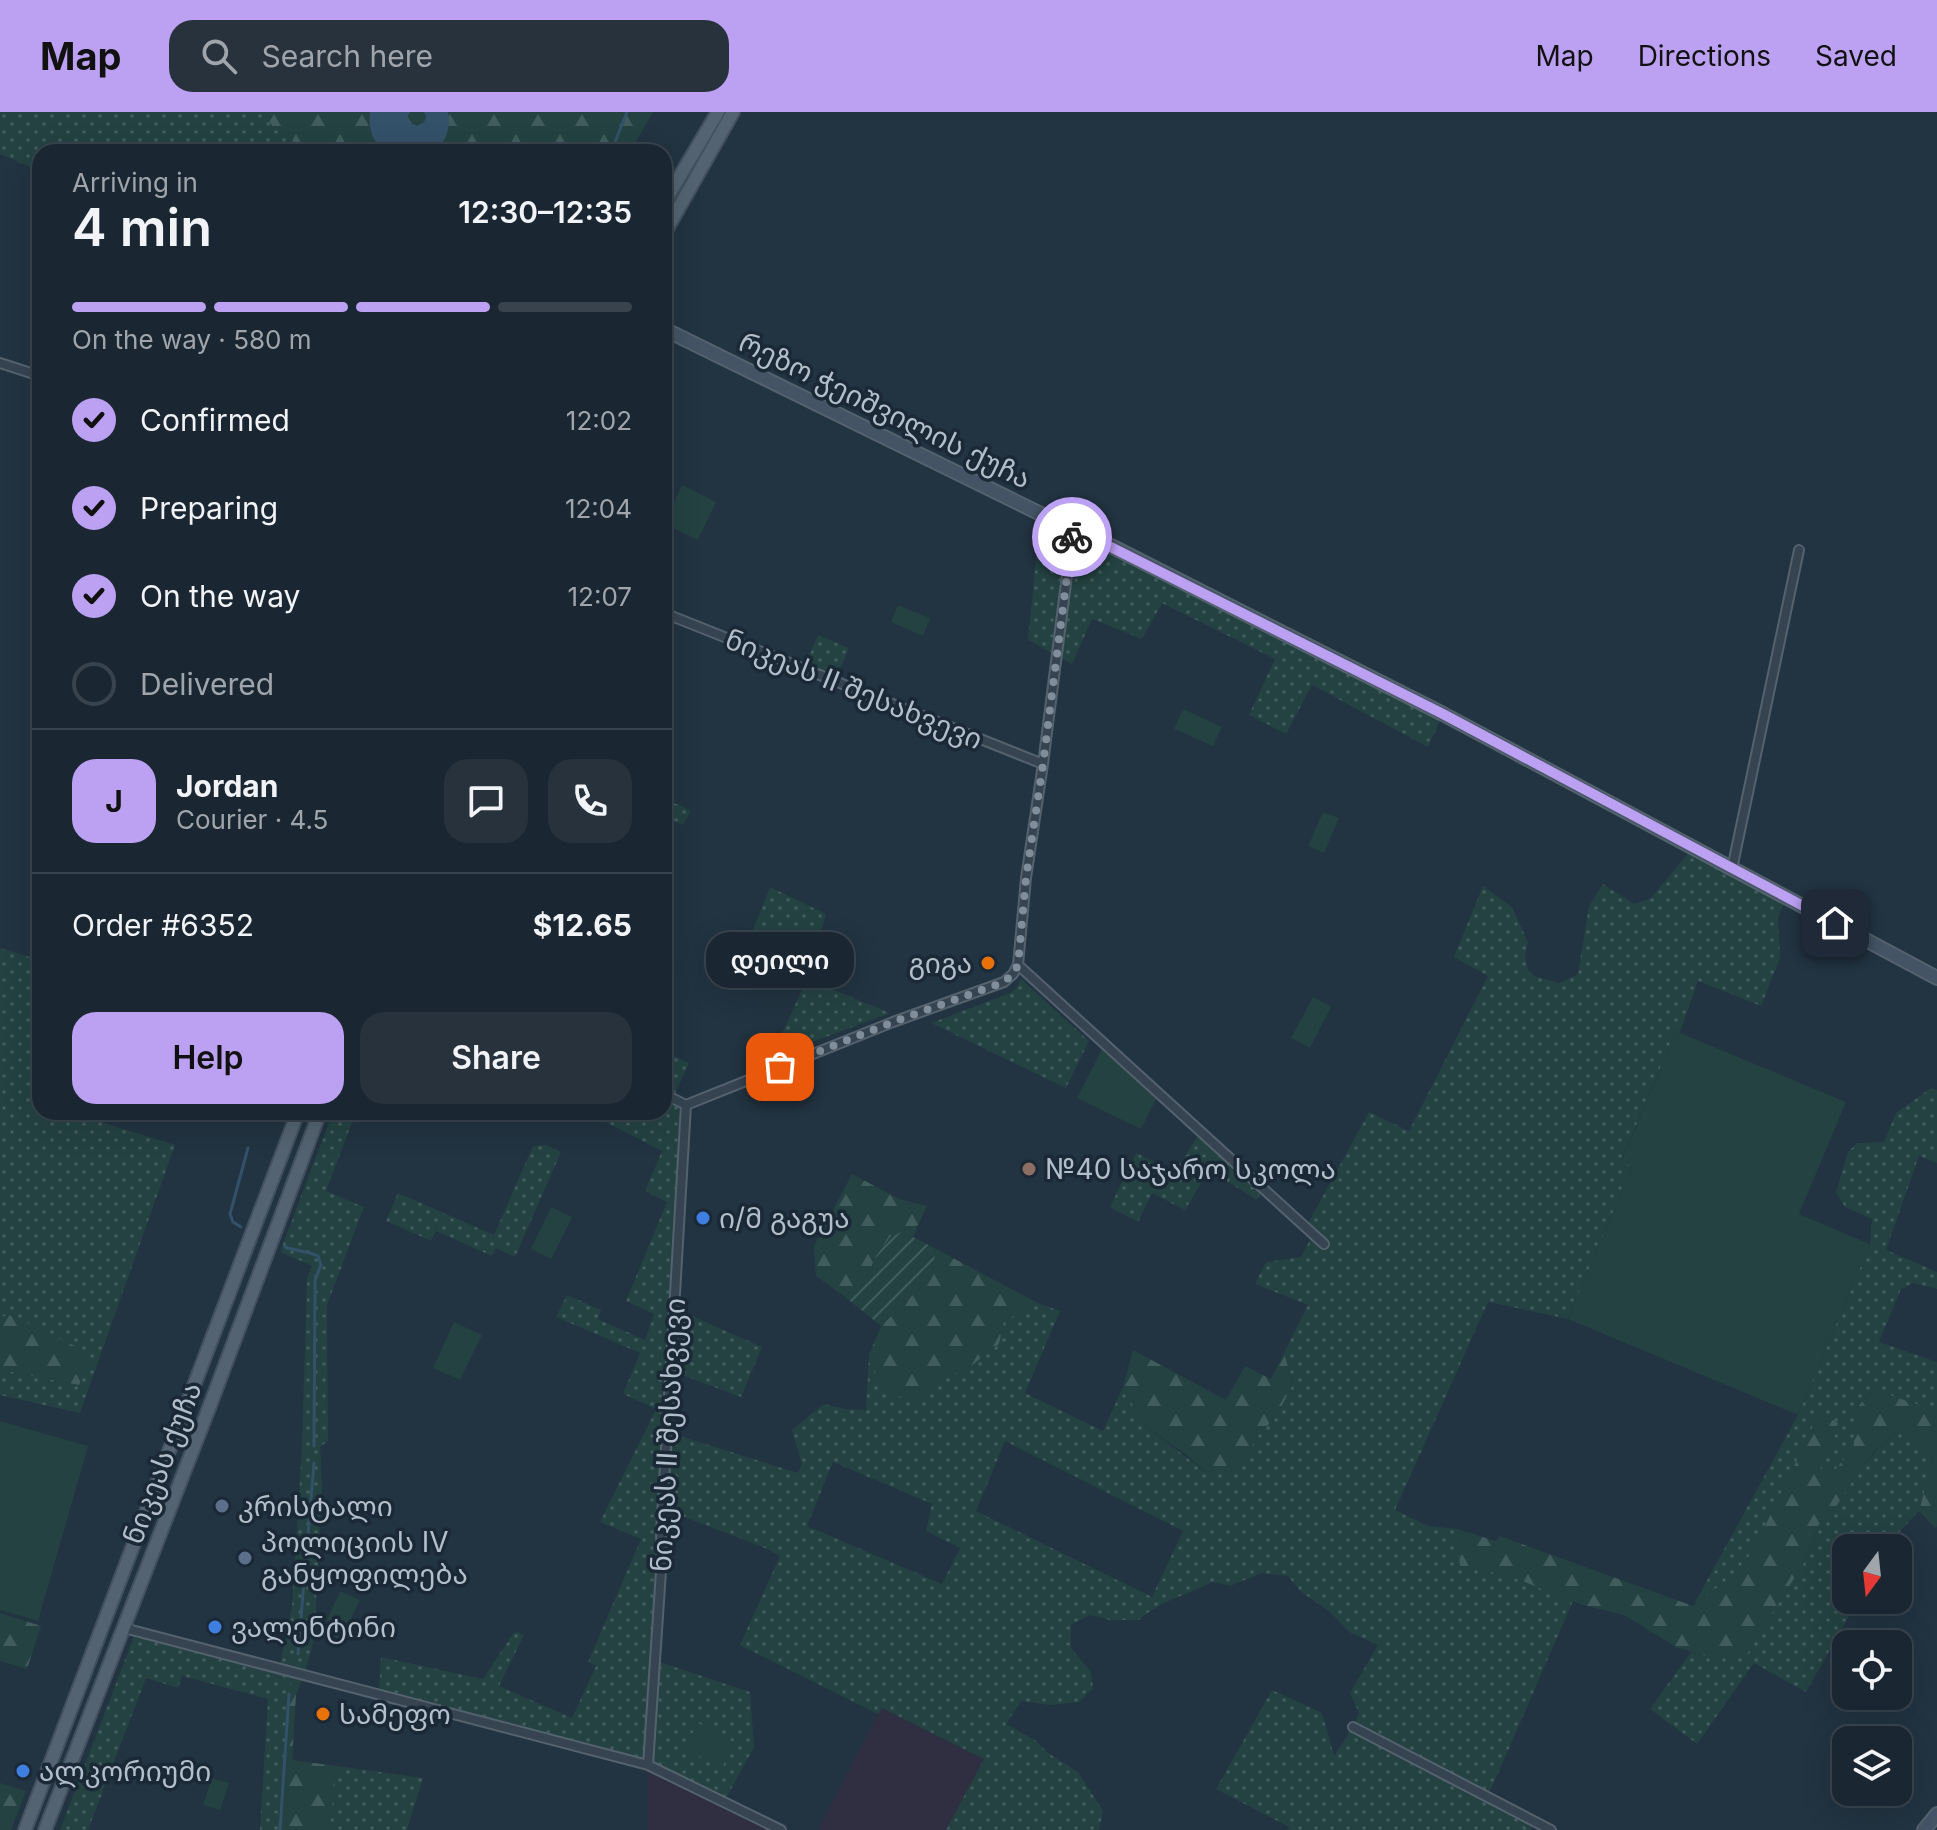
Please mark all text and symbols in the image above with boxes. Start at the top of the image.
search box [169,20,729,92]
text: Map [40,33,121,79]
icon: search [197,34,241,78]
text: Search here [261,38,433,74]
text: Map [1535,39,1594,73]
text: Directions [1638,39,1771,73]
text: Saved [1815,39,1897,73]
text: Arriving in [72,167,198,198]
text: 12:30–12:35 [458,194,632,230]
text: 4 min [72,196,212,259]
text: On the way · 580 m [72,324,312,355]
street label: რეზო ჭეიშვილის ქუჩა [734,325,1036,495]
icon: check [72,398,116,442]
text: Confirmed [140,402,290,438]
text: 12:02 [566,405,632,436]
icon: check [72,486,116,530]
text: Preparing [140,490,278,526]
text: 12:04 [565,493,632,524]
courier [1032,497,1112,577]
icon: bike [1050,515,1094,559]
icon: check [72,574,116,618]
text: On the way [140,578,300,614]
text: 12:07 [567,581,632,612]
street label: ნიკეას II შესახვევი [720,622,988,756]
text: Delivered [140,666,274,702]
button: chat [444,759,528,843]
button: phone [548,759,632,843]
text: Jordan [176,768,278,804]
text: J [105,783,123,819]
text: Courier · 4.5 [176,804,328,835]
pin [1801,889,1869,957]
icon: home [1813,901,1857,945]
text: Order #6352 [72,907,254,943]
text: $12.65 [533,907,632,943]
callout: დეილი [706,931,854,987]
text: დეილი [731,944,829,975]
place label: გიგა [909,946,972,980]
marker: გიგა [979,954,997,972]
button: Help [72,1012,344,1104]
button: Share [360,1012,632,1104]
pin [746,1033,814,1101]
icon: bag [758,1045,802,1089]
place label: №40 საჯარო სკოლა [1045,1152,1336,1186]
marker: №40 საჯარო სკოლა [1020,1160,1038,1178]
place label: ი/მ გაგუა [719,1201,850,1235]
marker: ი/მ გაგუა [694,1209,712,1227]
street label: ნიკეას II შესახვევი [644,1297,692,1573]
street label: ნიკეას ქუჩა [116,1377,208,1549]
place label: კრისტალი [238,1489,393,1523]
marker: კრისტალი [213,1497,231,1515]
place label: პოლიციის IV განყოფილება [261,1525,468,1591]
north arrow [1832,1534,1912,1614]
map controls [1832,1534,1912,1806]
marker: პოლიციის IV განყოფილება [236,1549,254,1567]
place label: ვალენტინი [231,1610,396,1644]
marker: ვალენტინი [206,1618,224,1636]
button: locate [1832,1630,1912,1710]
place label: სამეფო [339,1697,451,1731]
marker: სამეფო [314,1705,332,1723]
button: layers [1832,1726,1912,1806]
place label: ალკორიუმი [39,1754,211,1788]
marker: ალკორიუმი [14,1762,32,1780]

